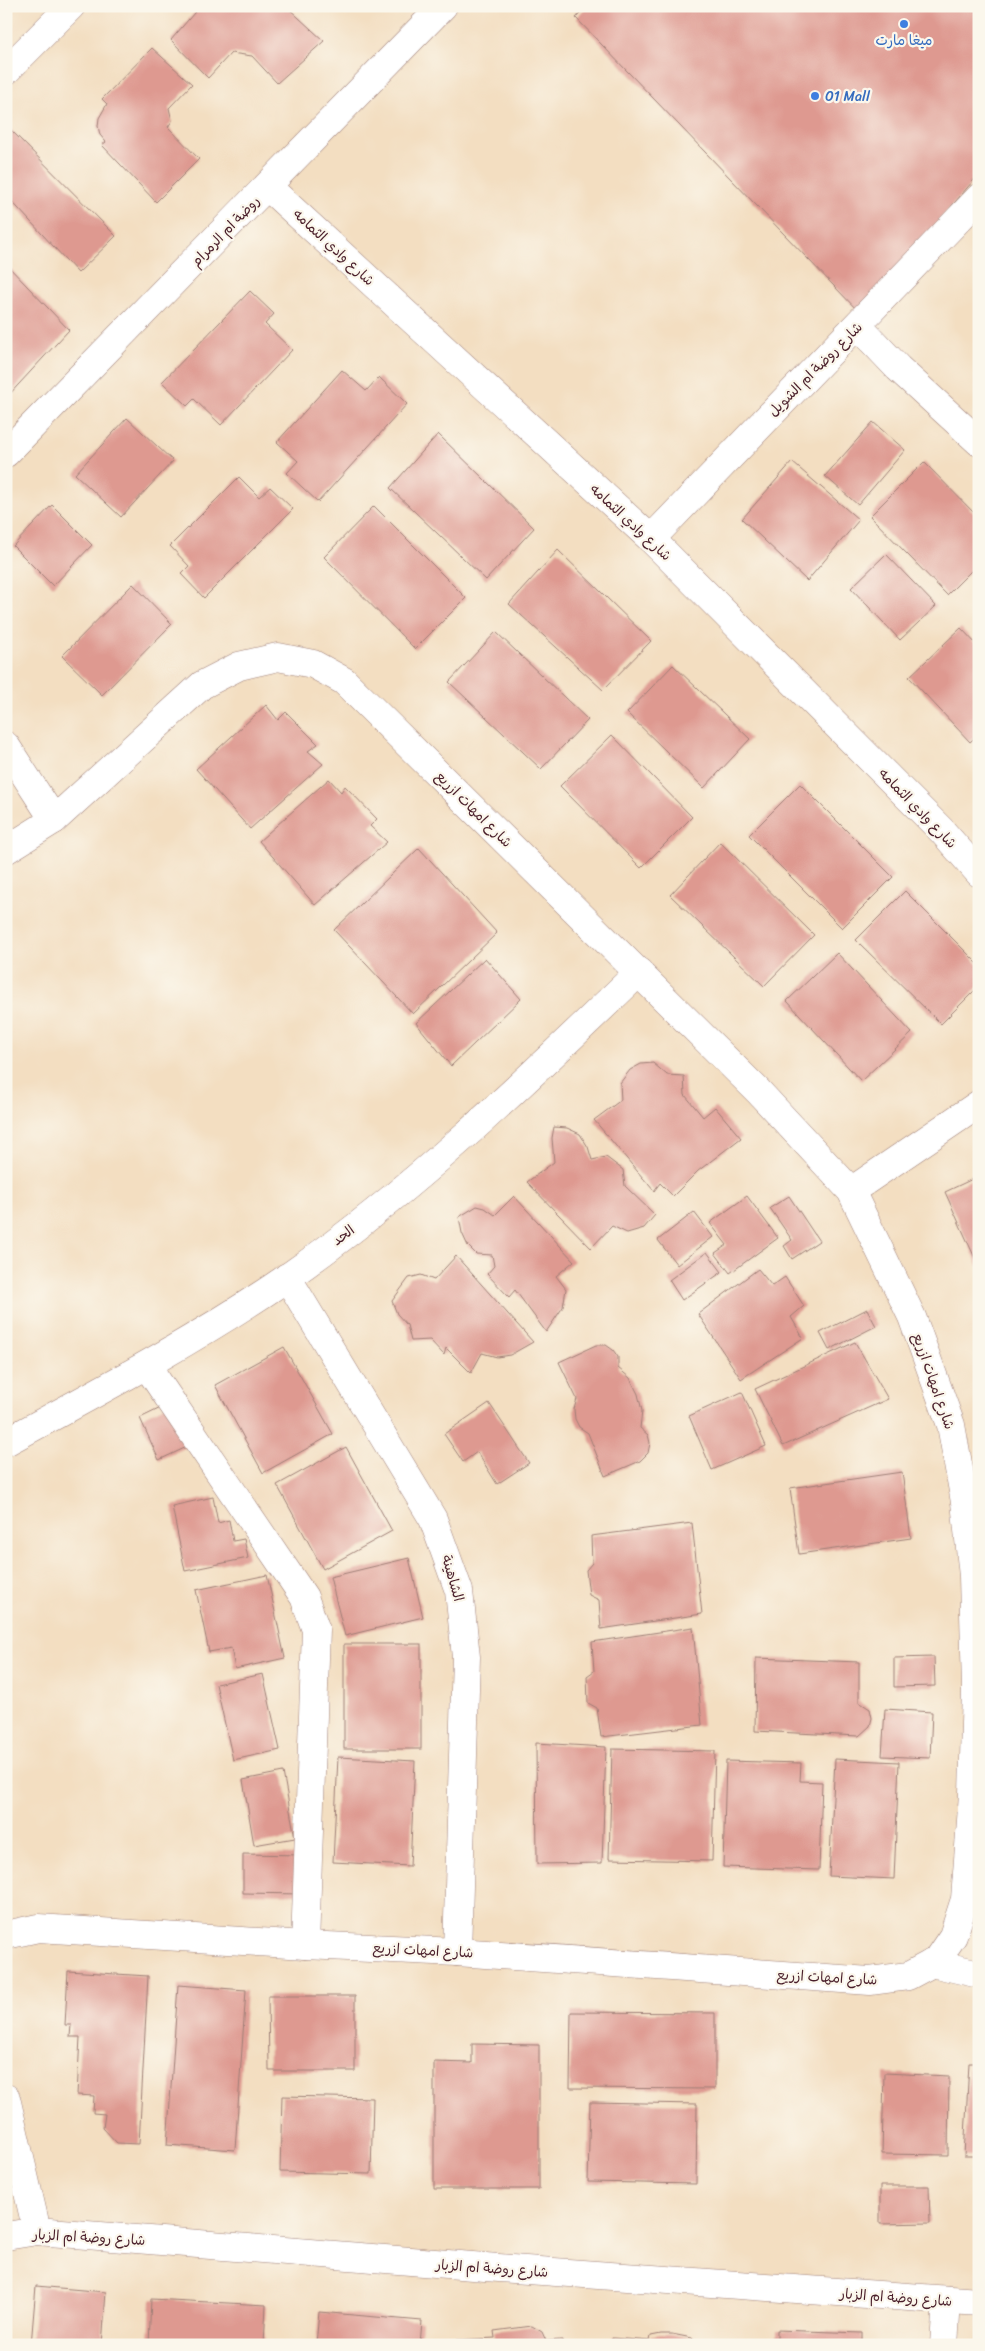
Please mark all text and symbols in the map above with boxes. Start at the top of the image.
marker: ميغا مارت [898,18,910,30]
place label: ميغا مارت [875,28,933,53]
place label: 01 Mall [825,84,871,109]
marker: 01 Mall [809,90,821,102]
street label: روضة ام الرمرام [185,190,266,273]
street label: شارع وادي الثمامه [287,202,381,292]
street label: شارع روضة ام الشويل [762,316,869,423]
street label: شارع وادي الثمامه [584,477,678,567]
street label: شارع وادي الثمامه [872,762,963,855]
street label: شارع امهات ازريع [429,765,518,854]
street label: الحد [326,1218,360,1253]
street label: شارع امهات ازريع [905,1329,962,1433]
street label: الشاهينة [434,1552,471,1604]
street label: شارع امهات ازريع [372,1935,474,1966]
street label: شارع امهات ازريع [776,1962,878,1993]
street label: شارع روضة ام الزبار [31,2222,146,2253]
street label: شارع روضة ام الزبار [434,2252,549,2285]
street label: شارع روضة ام الزبار [838,2281,953,2314]

